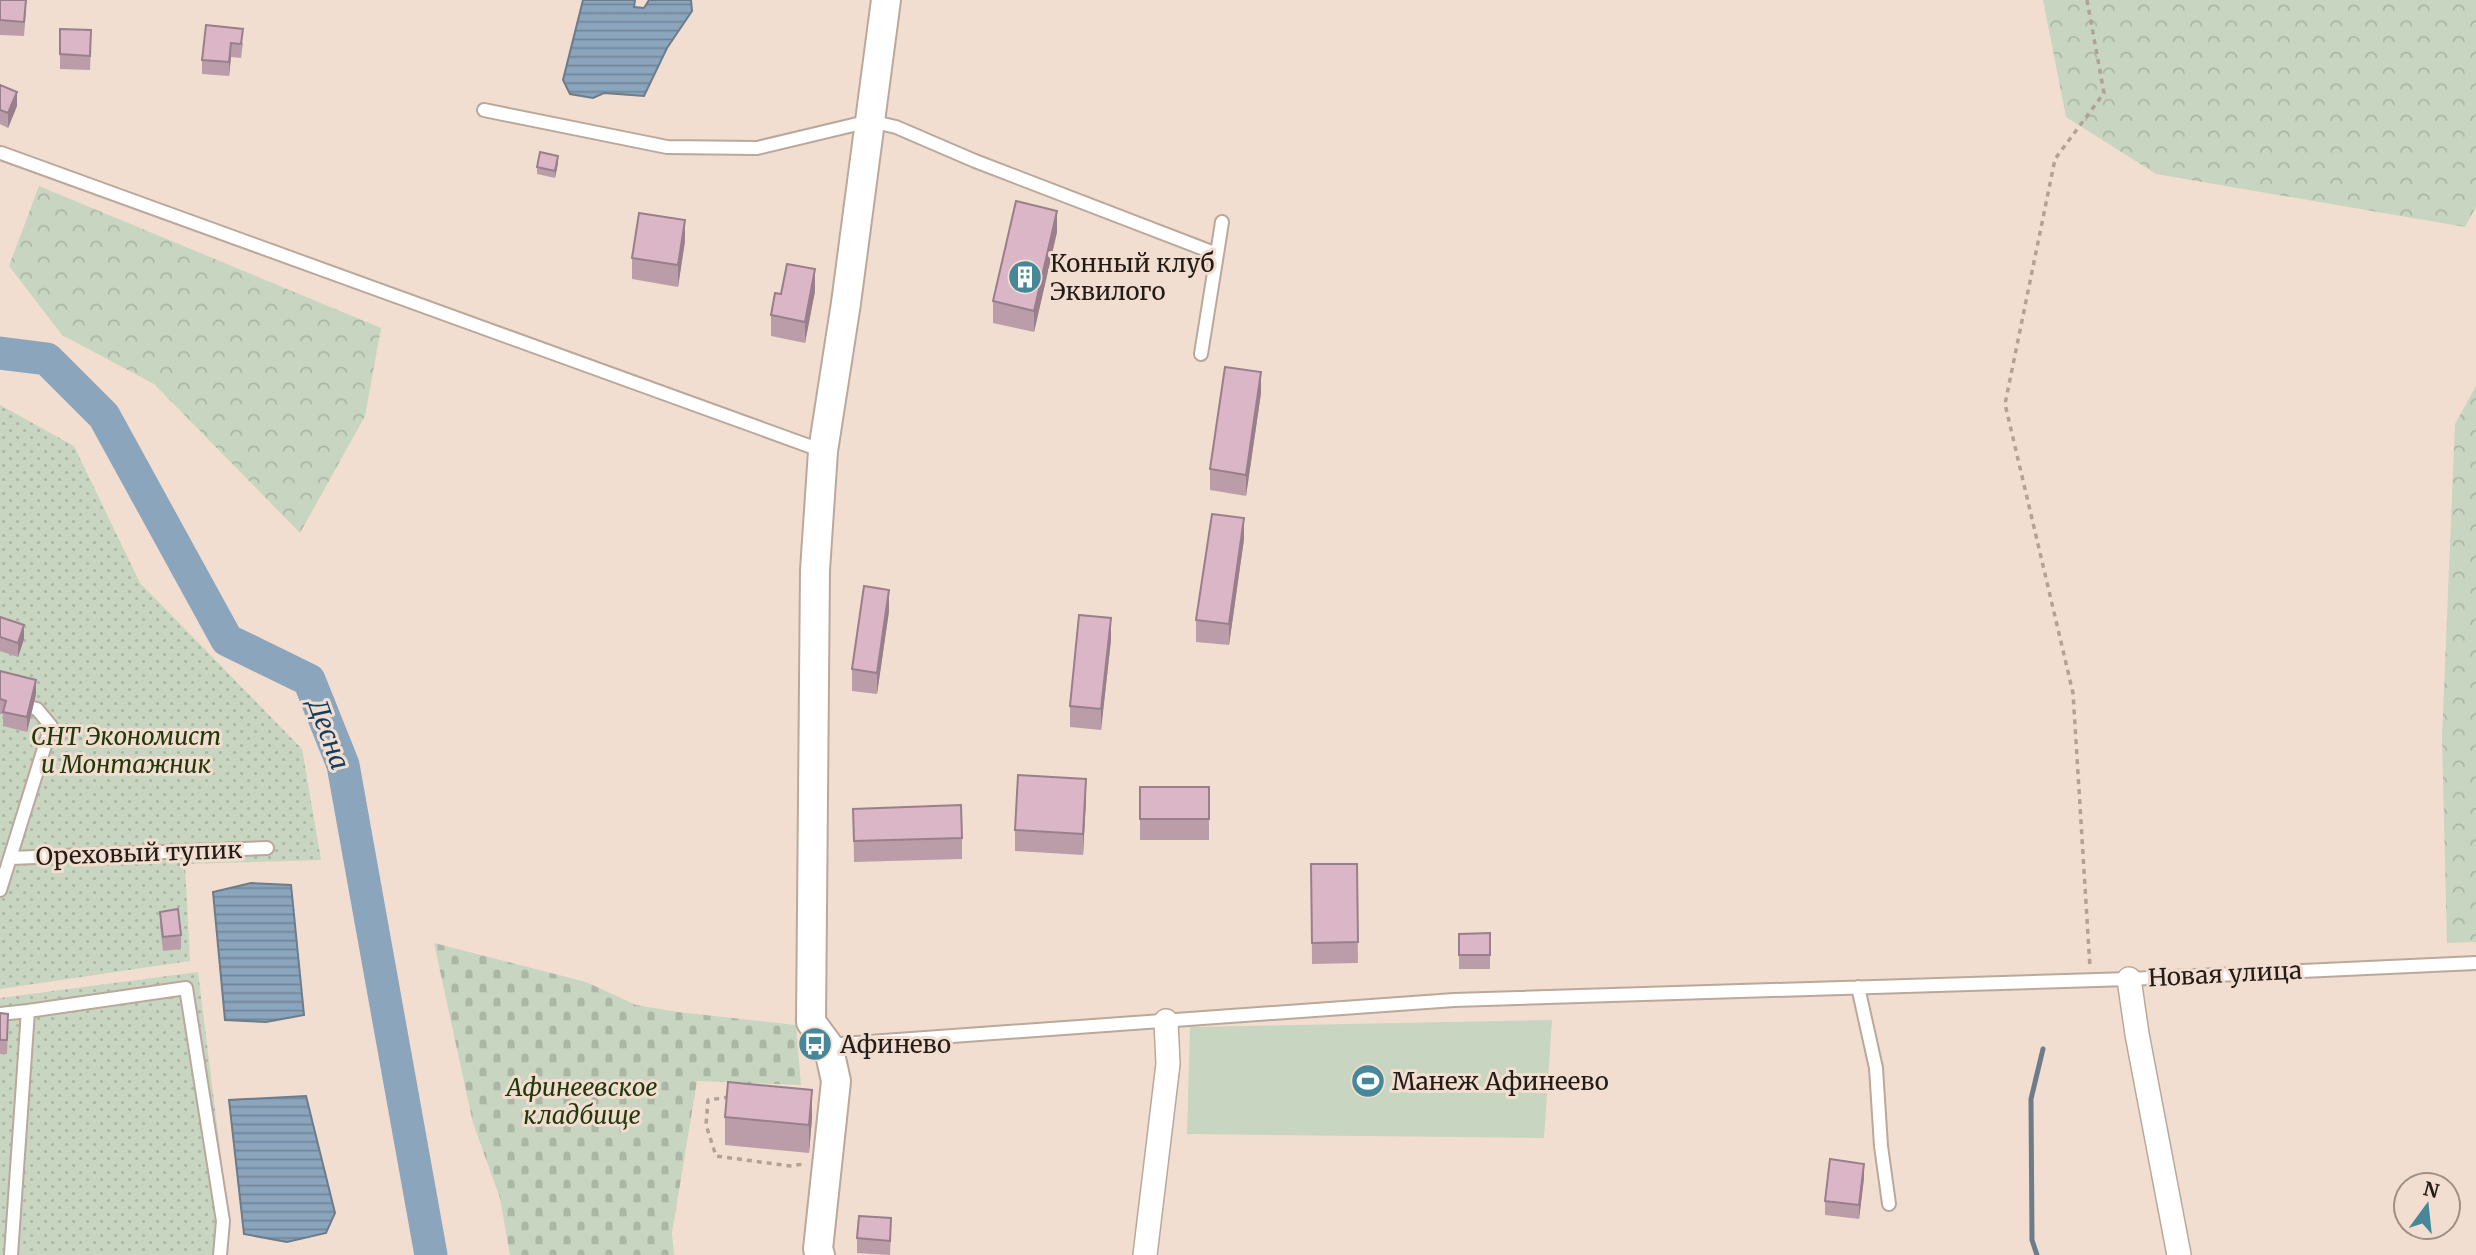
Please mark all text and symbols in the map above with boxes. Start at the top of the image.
place label: Конный клуб Эквилого [1050,248,1214,307]
building icon: Конный клуб Эквилого [1006,258,1044,296]
water label: Десна [300,692,357,774]
park label: СНТ Экономист и Монтажник [31,721,221,780]
street label: Ореховый тупик [35,834,243,872]
street label: Новая улица [2147,954,2303,994]
bus stop icon: Афинево [796,1025,834,1063]
place label: Афинево [839,1029,951,1060]
sports icon: Манеж Афинеево [1349,1062,1387,1100]
place label: Манеж Афинеево [1392,1066,1609,1097]
park label: Афинеевское кладбище [504,1072,658,1131]
north arrow [2392,1171,2462,1241]
text: N [2421,1176,2442,1203]

